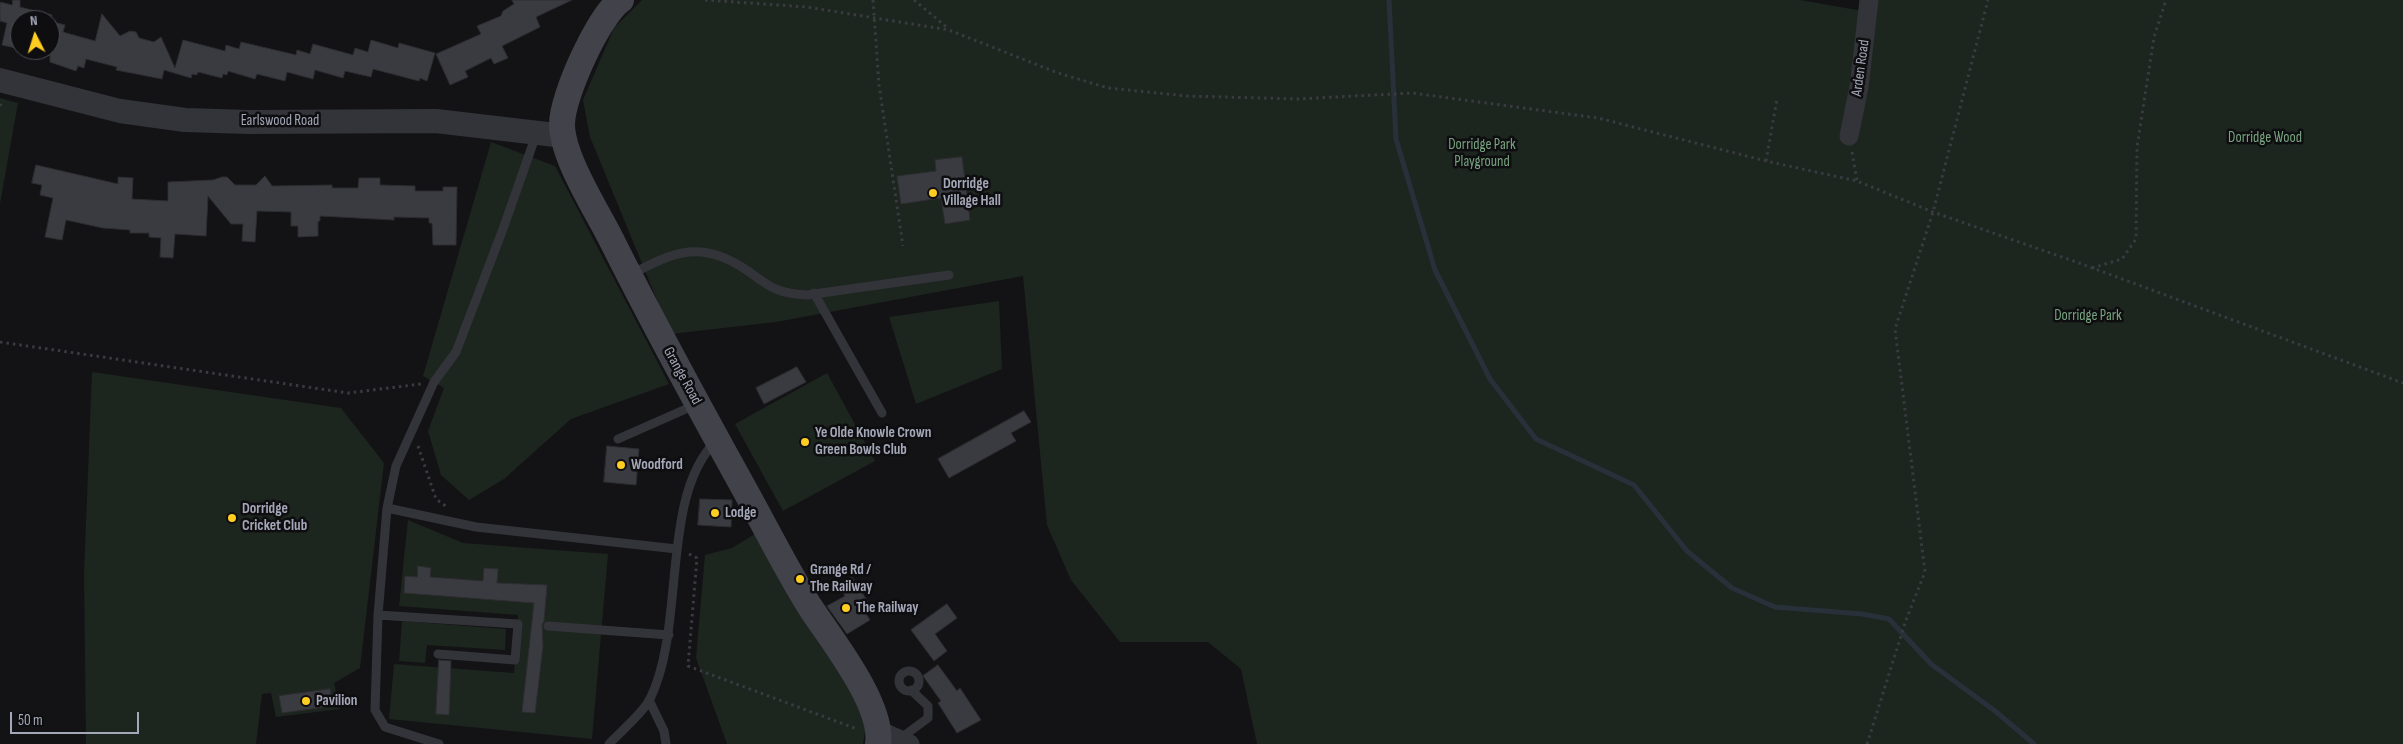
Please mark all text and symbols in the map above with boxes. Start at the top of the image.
north arrow [10,10,60,60]
text: N [29,12,38,29]
street label: Arden Road [1848,39,1874,97]
street label: Earlswood Road [241,112,319,130]
park label: Dorridge Wood [2228,129,2302,147]
park label: Dorridge Park Playground [1448,136,1516,171]
place label: Dorridge Village Hall [943,175,1001,210]
marker: Dorridge Village Hall [927,187,939,199]
park label: Dorridge Park [2054,307,2122,325]
street label: Grange Road [659,344,705,408]
place label: Ye Olde Knowle Crown Green Bowls Club [815,424,931,459]
marker: Ye Olde Knowle Crown Green Bowls Club [799,436,811,448]
place label: Woodford [631,456,683,474]
marker: Woodford [615,459,627,471]
place label: Dorridge Cricket Club [242,500,307,535]
place label: Lodge [725,504,757,522]
marker: Lodge [709,507,721,519]
marker: Dorridge Cricket Club [226,512,238,524]
place label: Grange Rd / The Railway [810,561,872,596]
marker: Grange Rd / The Railway [794,573,806,585]
place label: The Railway [856,599,918,617]
marker: The Railway [840,602,852,614]
place label: Pavilion [316,692,357,710]
marker: Pavilion [300,695,312,707]
scale bar [12,702,141,734]
text: 50 m [18,711,43,730]

